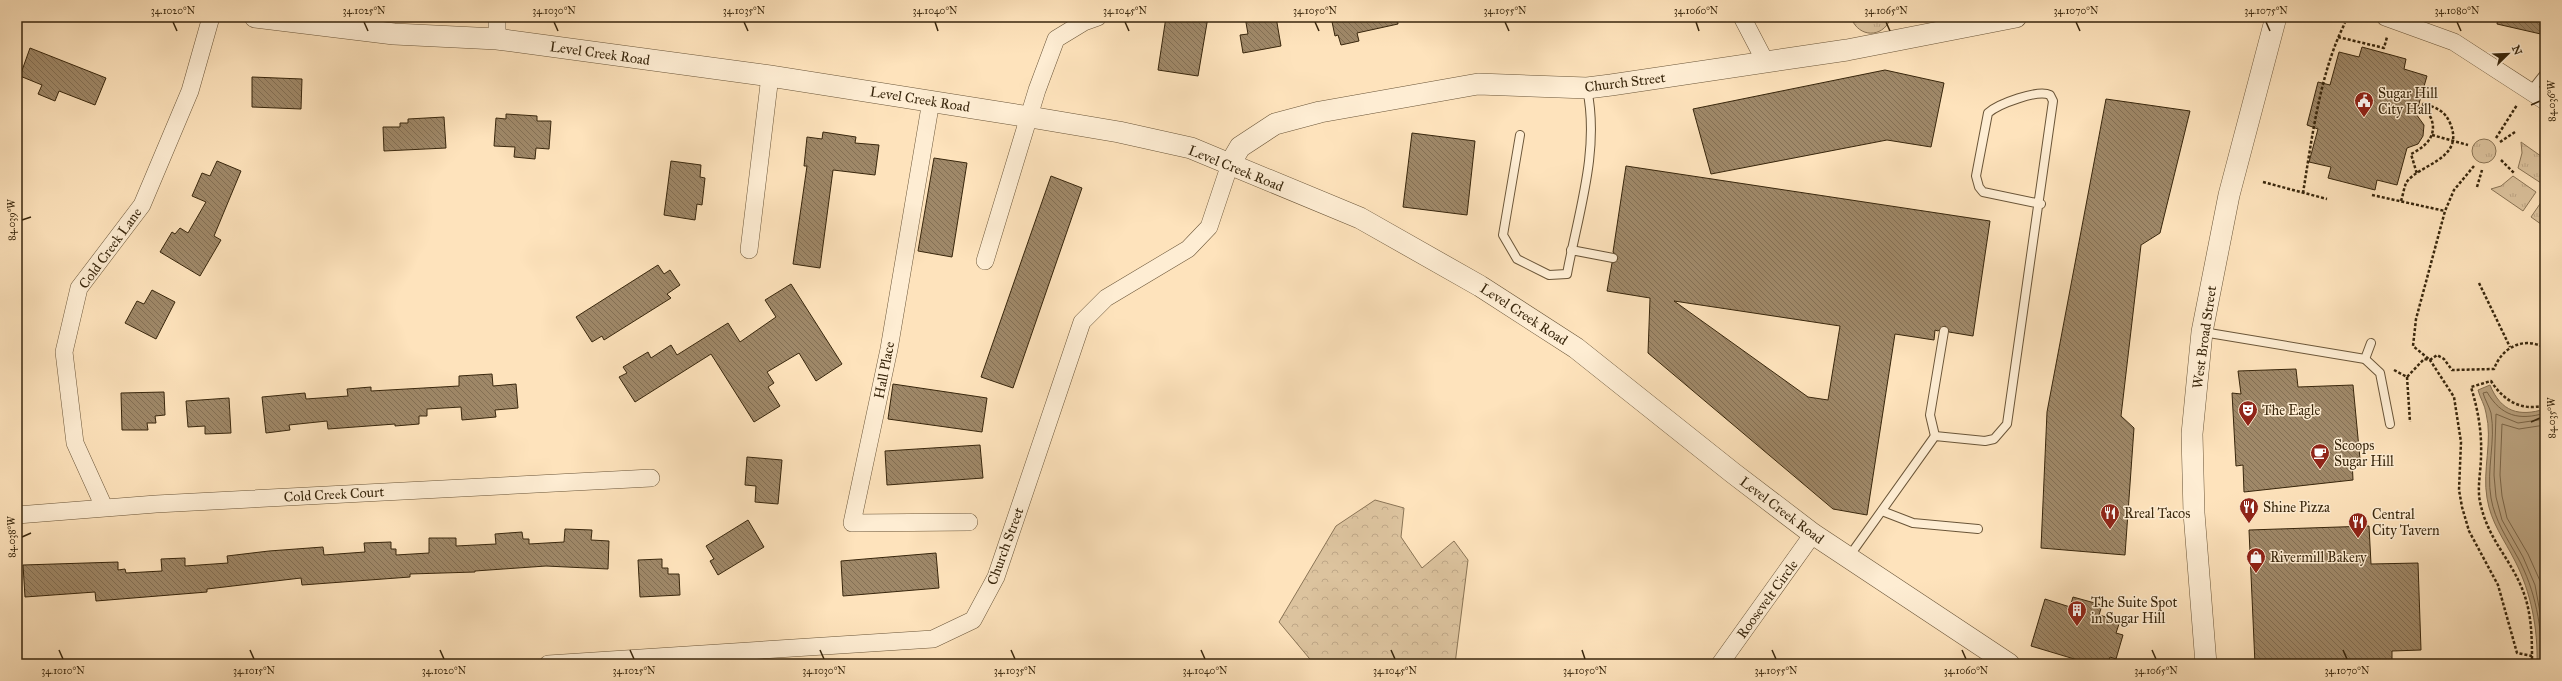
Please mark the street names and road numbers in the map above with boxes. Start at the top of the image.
street label: Level Creek Road [549,38,651,69]
street label: Church Street [1584,69,1667,96]
street label: Level Creek Road [869,83,971,116]
street label: Level Creek Road [1186,142,1286,195]
street label: Cold Creek Lane [75,204,146,292]
street label: Level Creek Road [1477,280,1571,349]
street label: West Broad Street [2189,284,2220,390]
street label: Hall Place [871,340,898,400]
street label: Level Creek Road [1736,473,1827,548]
street label: Cold Creek Court [283,483,385,506]
street label: Church Street [984,505,1027,587]
street label: Roosevelt Circle [1733,557,1802,642]

